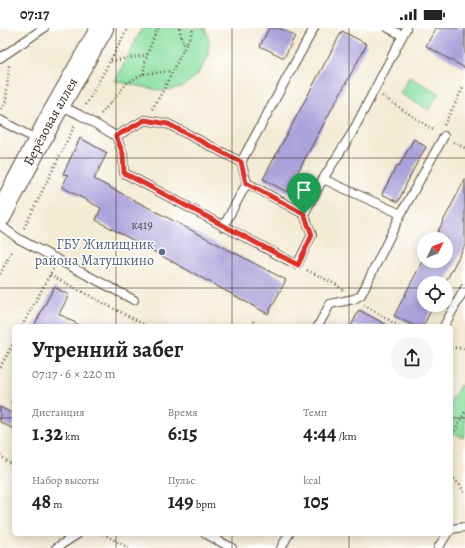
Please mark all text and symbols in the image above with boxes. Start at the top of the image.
text: 07:17 [20,4,49,24]
street label: Берёзовая аллея [18,74,82,169]
pin [287,173,321,214]
icon: arrive [293,179,315,201]
house number: к419 [131,217,153,233]
north arrow [417,232,453,268]
map controls [417,232,453,312]
place label: ГБУ Жилищник района Матушкино [35,235,154,270]
marker: ГБУ Жилищник района Матушкино [157,247,167,257]
button: locate [417,276,453,312]
text: Утренний забег [32,335,183,365]
button: share [391,337,433,379]
text: 07:17 · 6 × 220 m [32,365,116,382]
text: Дистанция [32,405,84,420]
text: Время [168,405,198,420]
text: Темп [303,405,327,420]
text: 1.32 [32,420,63,447]
text: 6:15 [168,420,197,447]
text: 4:44 [303,420,336,447]
text: km [63,429,80,444]
text: /km [336,429,357,444]
text: Набор высоты [32,473,99,488]
text: Пульс [168,473,195,488]
text: kcal [303,473,321,488]
text: 48 [32,488,51,515]
text: 149 [168,488,193,515]
text: 105 [303,488,329,515]
text: m [51,497,62,512]
text: bpm [193,497,216,512]

